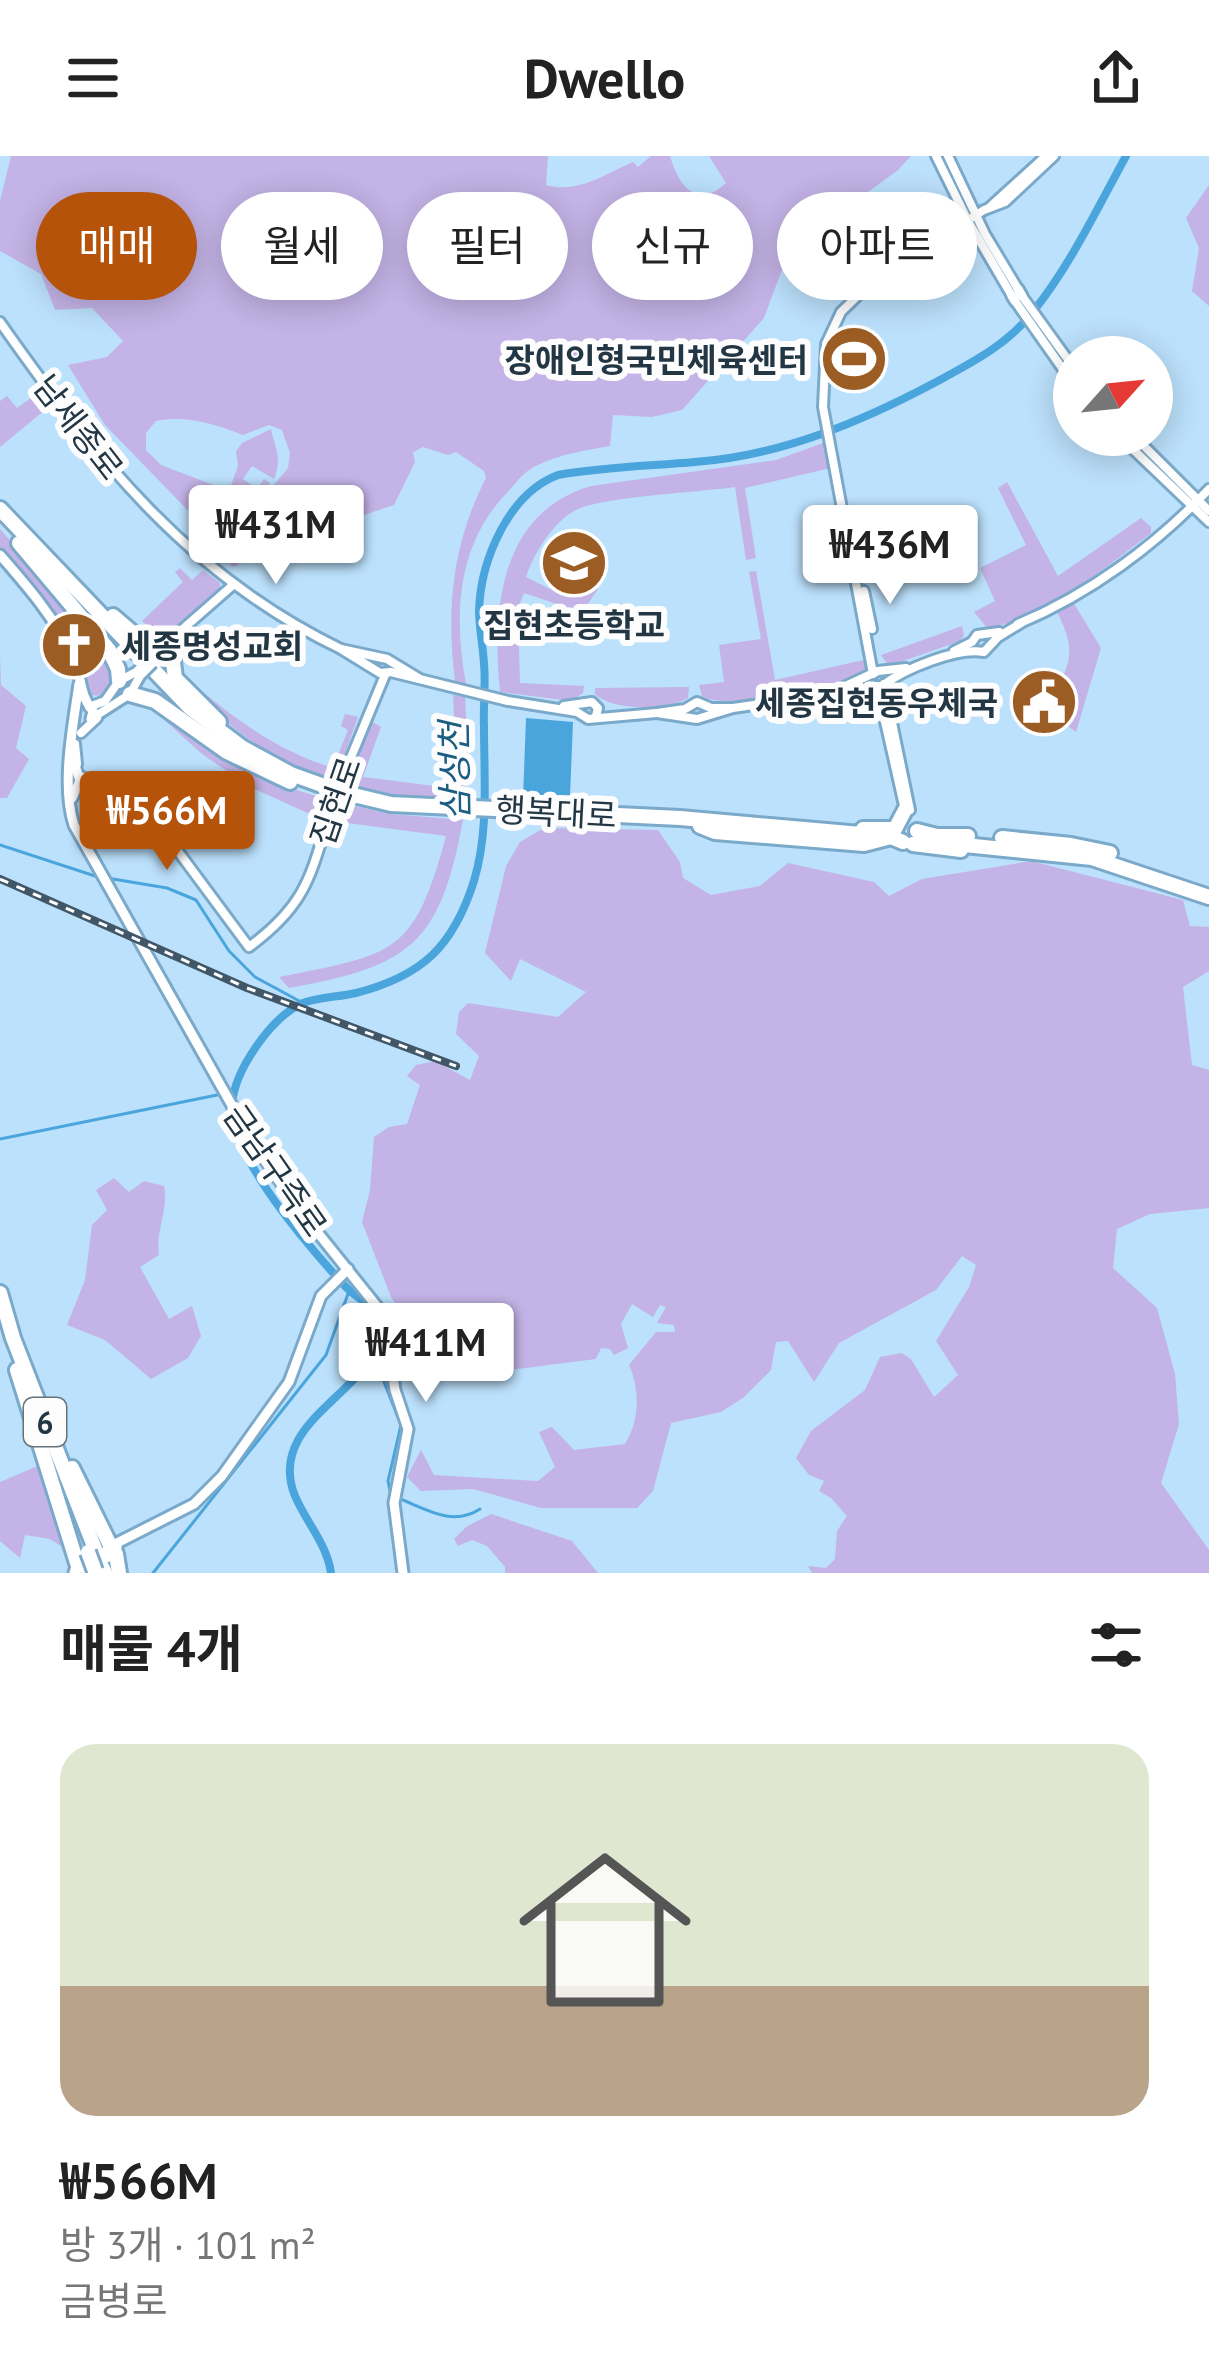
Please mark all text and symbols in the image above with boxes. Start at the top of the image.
text: Dwello [524,43,685,113]
icon: menu [60,45,126,111]
icon: share [1083,45,1149,111]
chip: 매매 [36,192,197,300]
chip: 월세 [221,192,383,300]
chip: 필터 [407,192,568,300]
chip: 신규 [592,192,753,300]
chip: 아파트 [777,192,977,300]
sports icon: 장애인형국민체육센터 [819,324,889,394]
north arrow [1053,336,1173,456]
map controls [1053,336,1173,456]
place label: 장애인형국민체육센터 [504,338,808,381]
street label: 남세종로 [25,366,133,488]
pin: ₩431M [192,485,360,587]
text: ₩431M [216,498,336,549]
pin: ₩436M [806,505,974,607]
text: ₩436M [830,518,950,569]
school or university icon: 집현초등학교 [539,528,609,598]
place label: 집현초등학교 [483,603,665,646]
church icon: 세종명성교회 [39,610,109,680]
place label: 세종명성교회 [121,624,303,667]
public building icon: 세종집현동우체국 [1009,667,1079,737]
place label: 세종집현동우체국 [755,681,998,724]
water label: 삼성천 [430,717,478,821]
street label: 집현로 [300,751,370,851]
pin: ₩566M [83,771,251,873]
text: ₩566M [107,784,227,835]
street label: 행복대로 [494,787,618,837]
street label: 금남구즉로 [215,1095,337,1245]
pin: ₩411M [342,1303,510,1405]
text: ₩411M [366,1316,486,1367]
road number: 6 [24,1398,66,1446]
icon: filters [1083,1612,1149,1678]
text: 매물 4개 [60,1615,243,1681]
icon: home [497,1822,713,2038]
text: ₩566M [60,2147,218,2213]
text: 방 3개 · 101 m² [60,2219,316,2270]
text: 금병로 [60,2275,168,2326]

